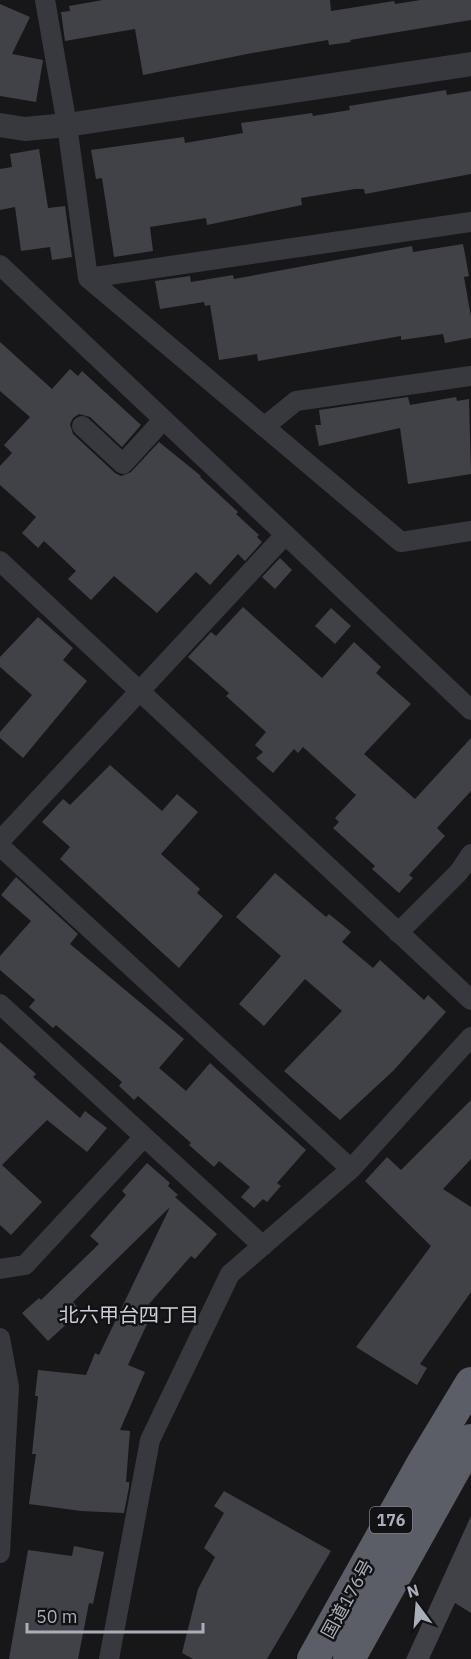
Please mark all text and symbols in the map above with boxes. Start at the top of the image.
district label: 北六甲台四丁目 [59,1301,199,1328]
road number: 176 [370,1507,412,1533]
street label: 国道176号 [316,1556,378,1642]
north arrow [387,1575,447,1635]
text: N [405,1579,421,1602]
scale bar [27,1596,202,1634]
text: 50 m [36,1605,78,1628]

